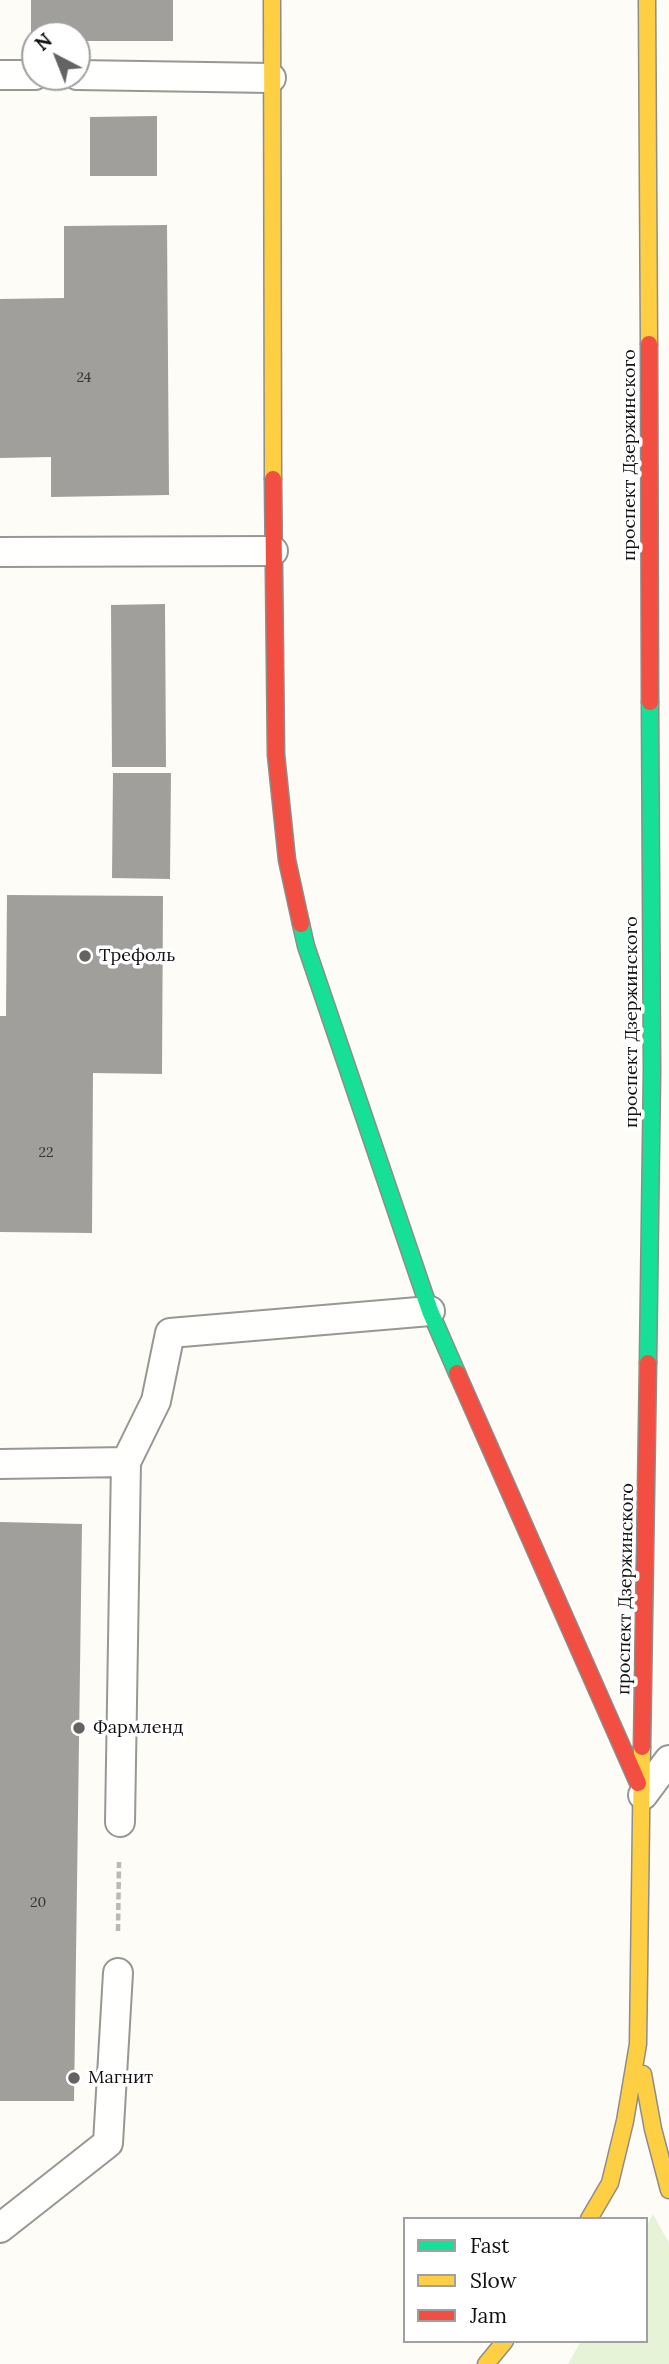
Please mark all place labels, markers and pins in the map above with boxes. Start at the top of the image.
place label: Трефоль [99,945,175,967]
marker: Трефоль [77,948,93,964]
place label: Фармленд [93,1717,183,1739]
marker: Фармленд [71,1720,87,1736]
place label: Магнит [88,2067,153,2089]
marker: Магнит [66,2070,82,2086]

